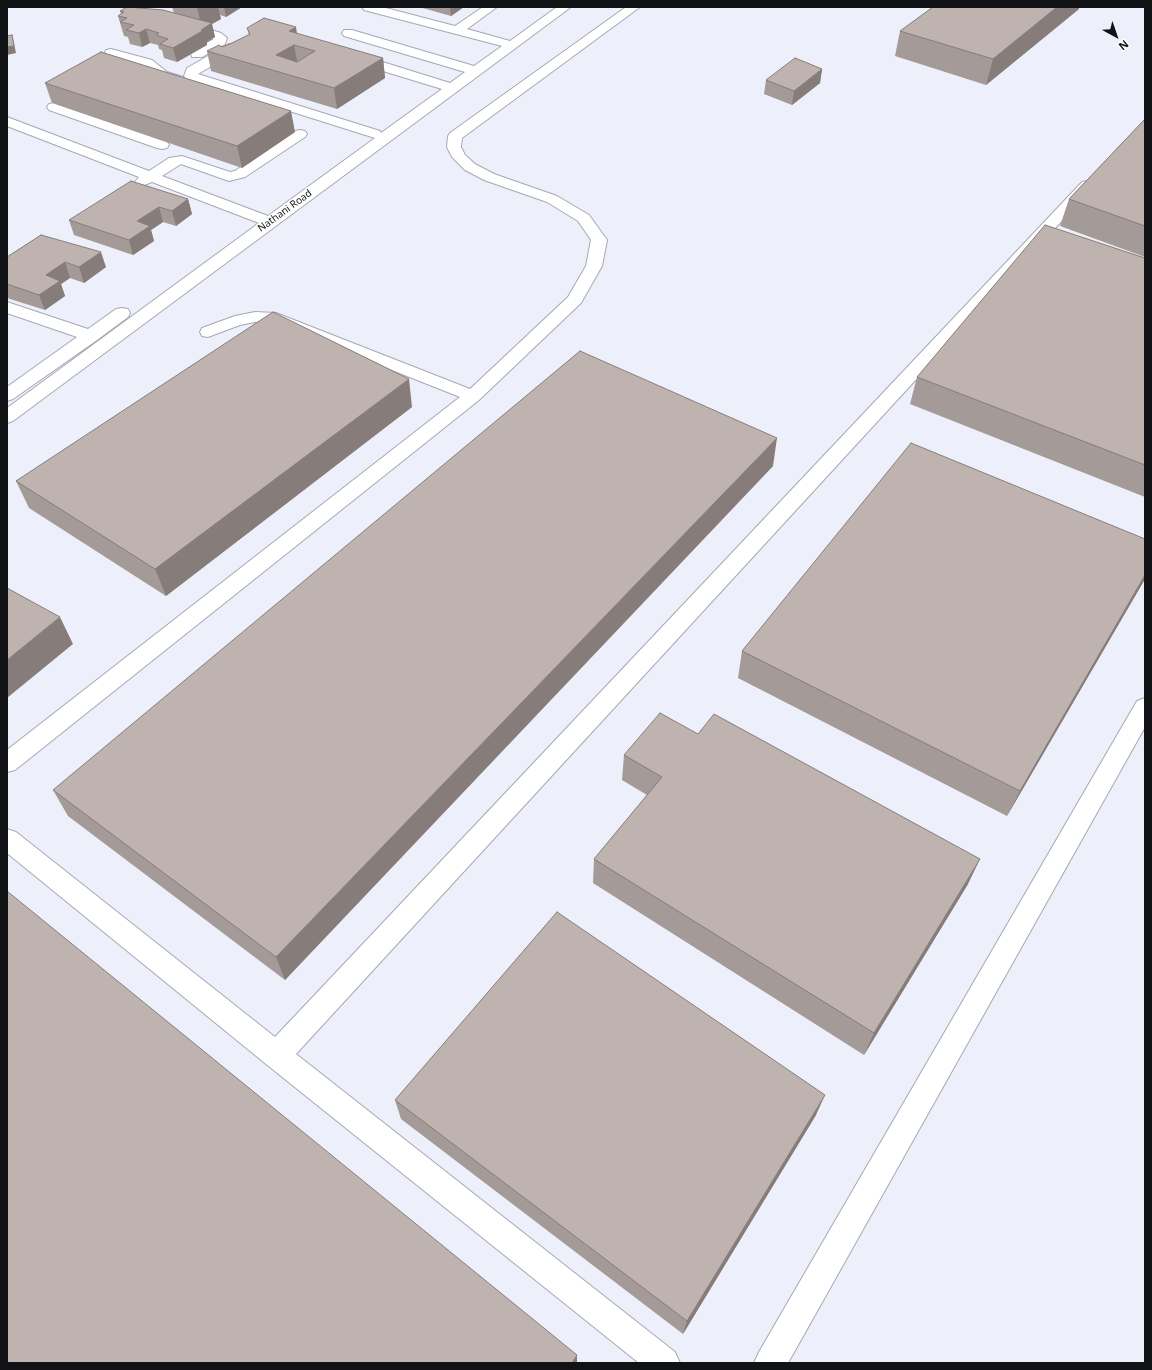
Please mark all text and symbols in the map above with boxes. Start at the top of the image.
north arrow [1096,16,1136,56]
text: N [1116,37,1132,54]
street label: Nathani Road [256,187,314,235]

